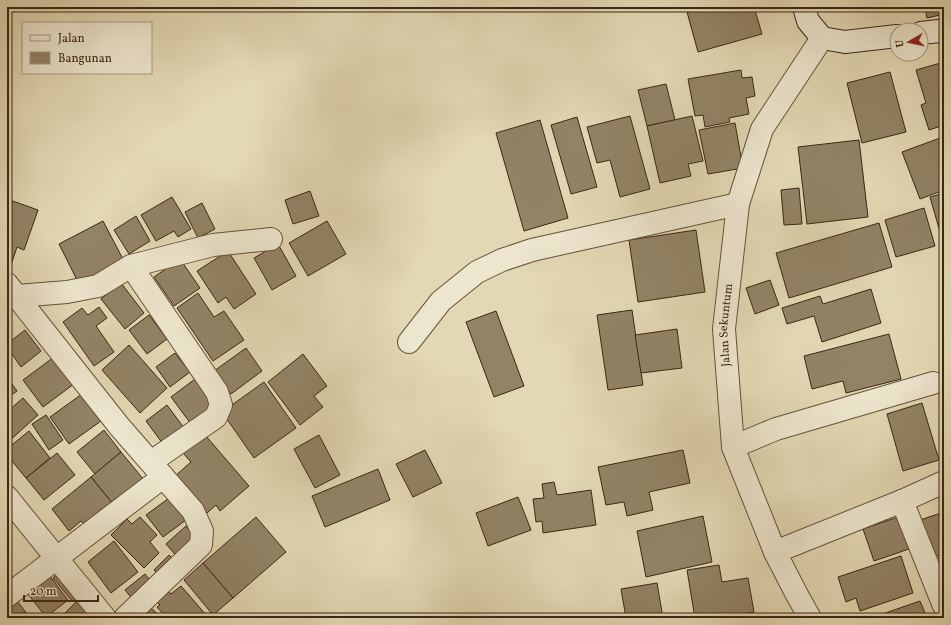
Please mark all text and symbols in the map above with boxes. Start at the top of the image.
legend [22,22,152,74]
north arrow [889,22,929,62]
text: Jalan [58,31,85,47]
text: U [893,38,909,48]
text: Bangunan [58,51,112,67]
street label: Jalan Sekuntum [716,282,737,367]
scale bar [24,577,98,603]
text: 20 m [30,584,57,600]

